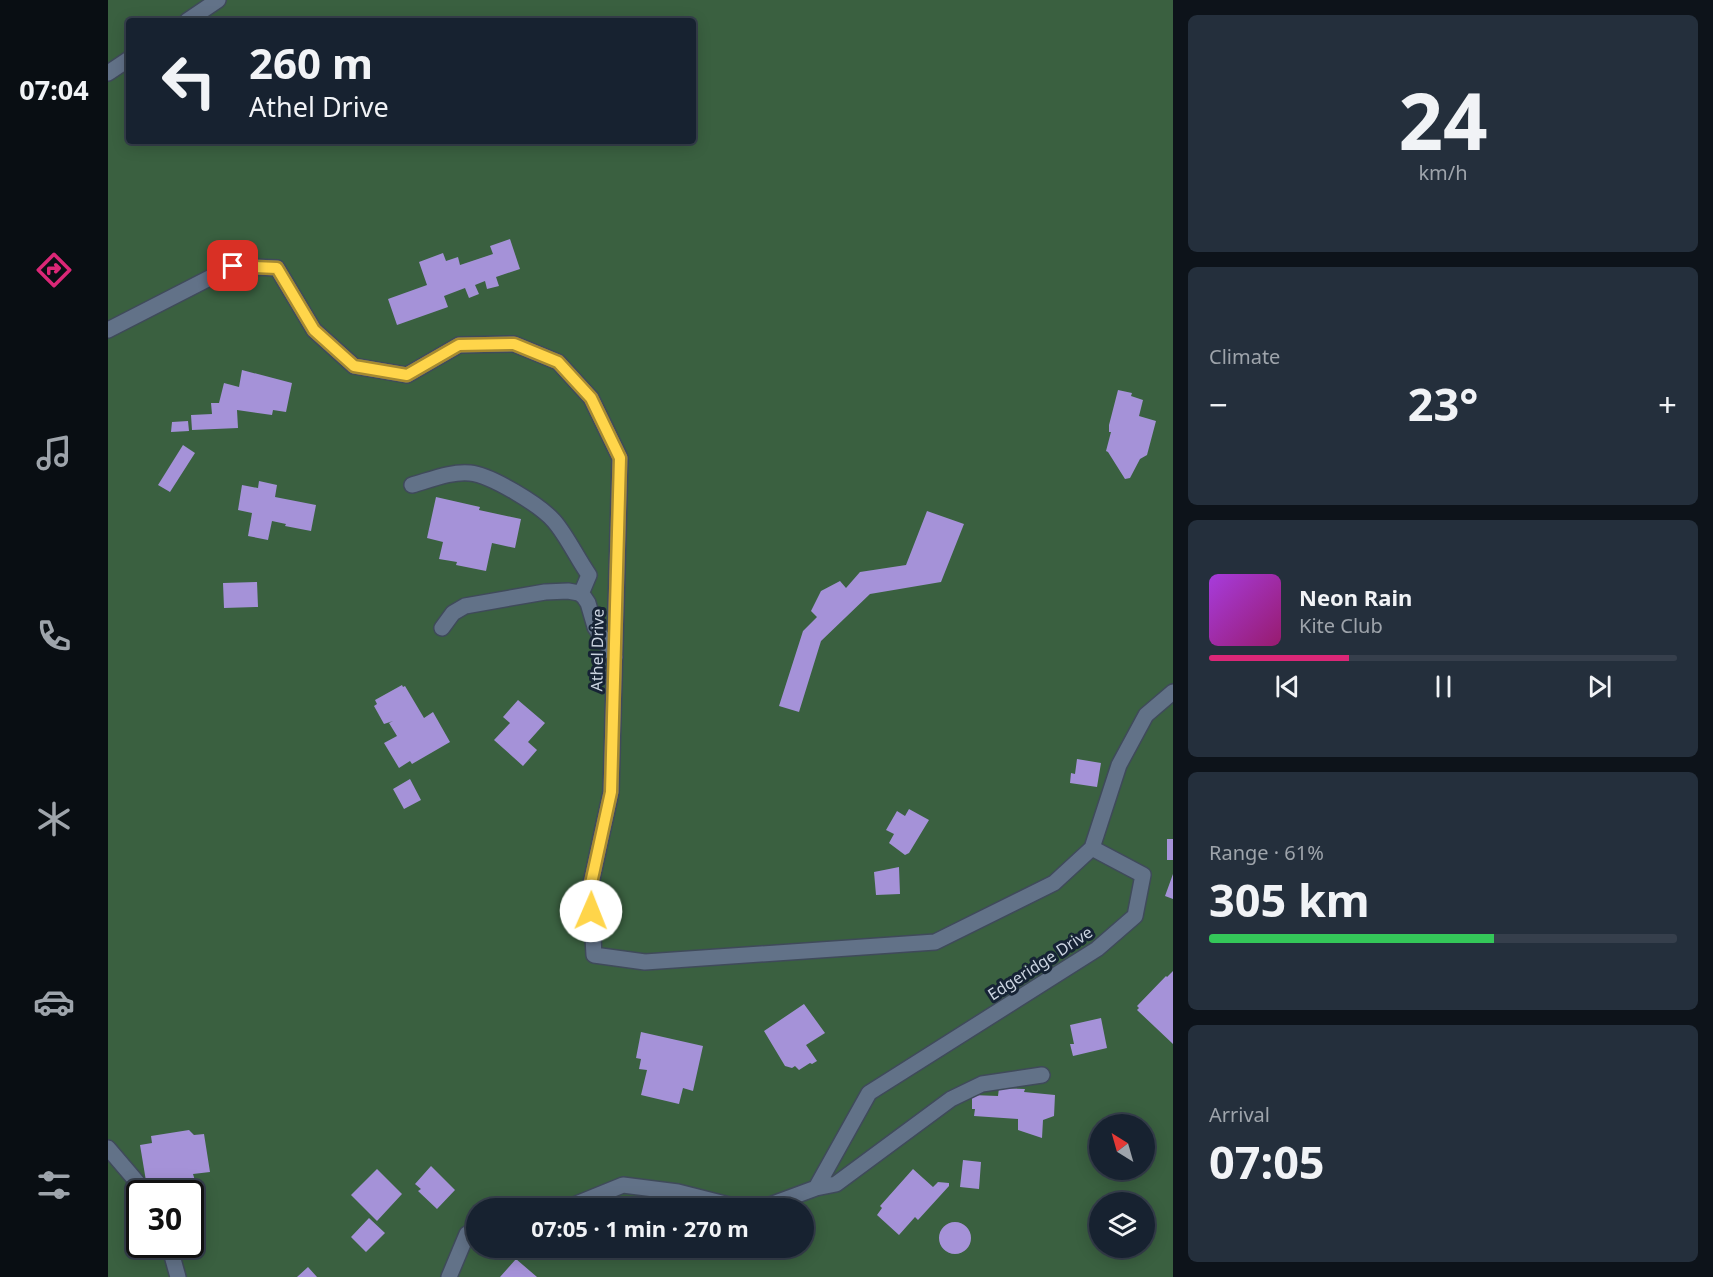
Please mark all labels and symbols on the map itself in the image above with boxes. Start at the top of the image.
pin [207,240,258,291]
street label: Athel Drive [585,608,609,692]
position arrow [559,879,623,943]
street label: Edgeridge Drive [983,921,1097,1005]
north arrow [1089,1114,1155,1180]
speed limit sign: 30 [126,1180,204,1258]

